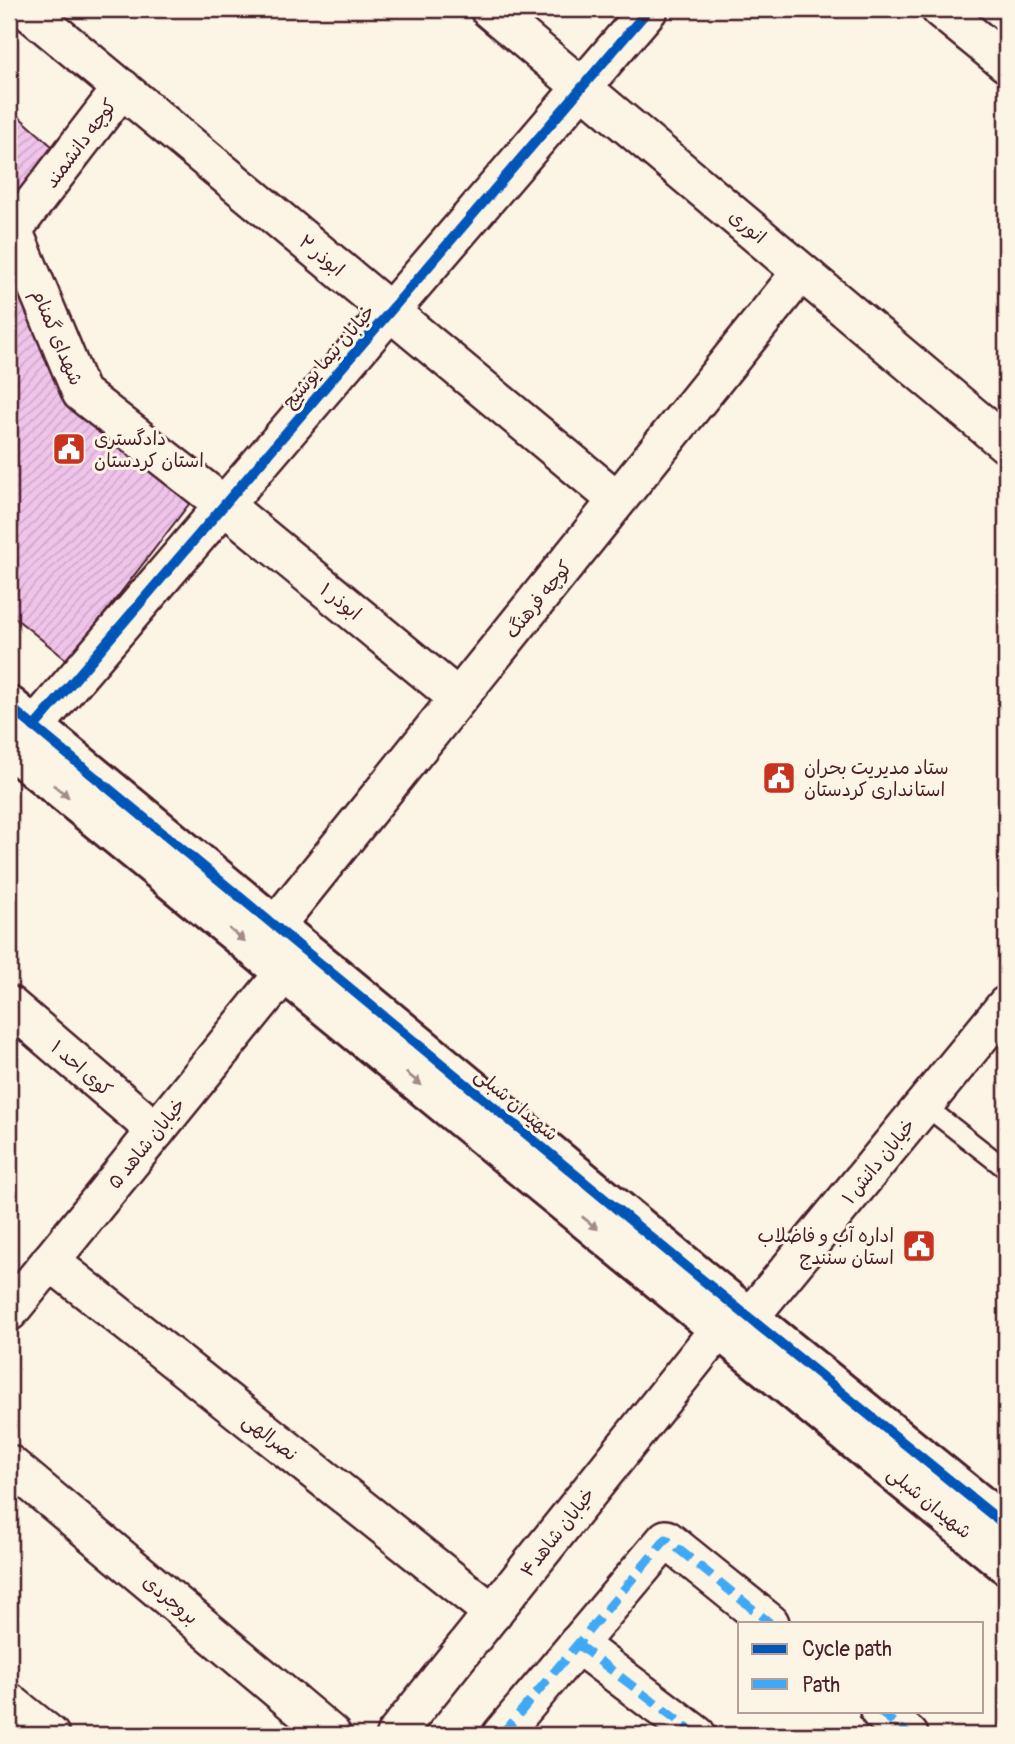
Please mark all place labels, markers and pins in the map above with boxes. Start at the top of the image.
place label: دادگستری استان کردستان [94,427,204,473]
public building icon: دادگستری استان کردستان [50,430,88,468]
place label: ستاد مدیریت بحران استانداری کردستان [804,756,949,802]
public building icon: ستاد مدیریت بحران استانداری کردستان [760,759,798,797]
place label: اداره آب و فاضلاب استان سنندج [758,1224,894,1270]
public building icon: اداره آب و فاضلاب استان سنندج [900,1227,938,1265]

